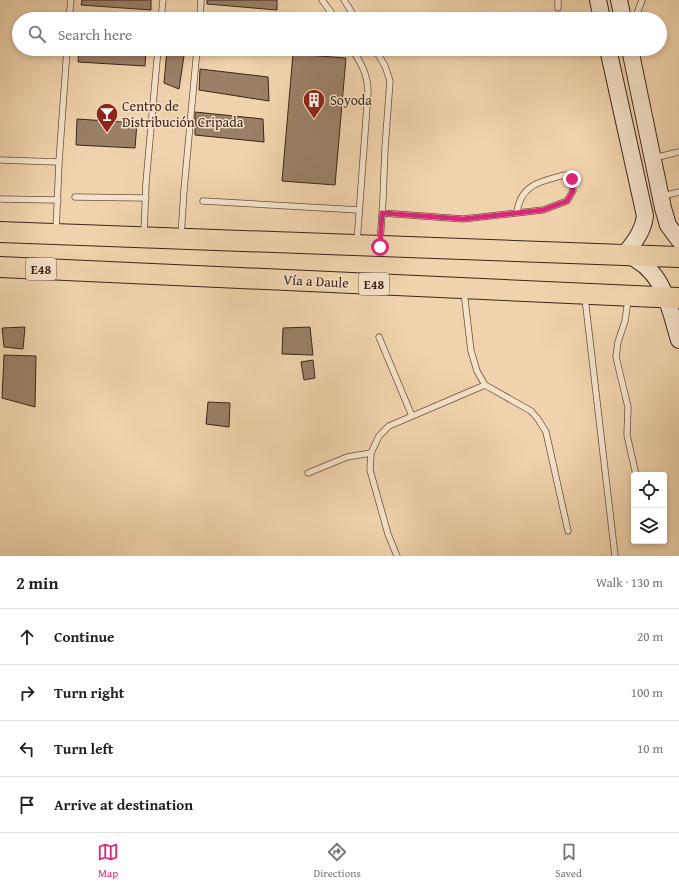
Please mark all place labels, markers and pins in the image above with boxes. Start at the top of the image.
building icon: Soyoda [301,87,327,120]
place label: Soyoda [330,90,372,110]
place label: Centro de Distribución Cripada [122,96,244,132]
bar icon: Centro de Distribución Cripada [94,101,120,134]

